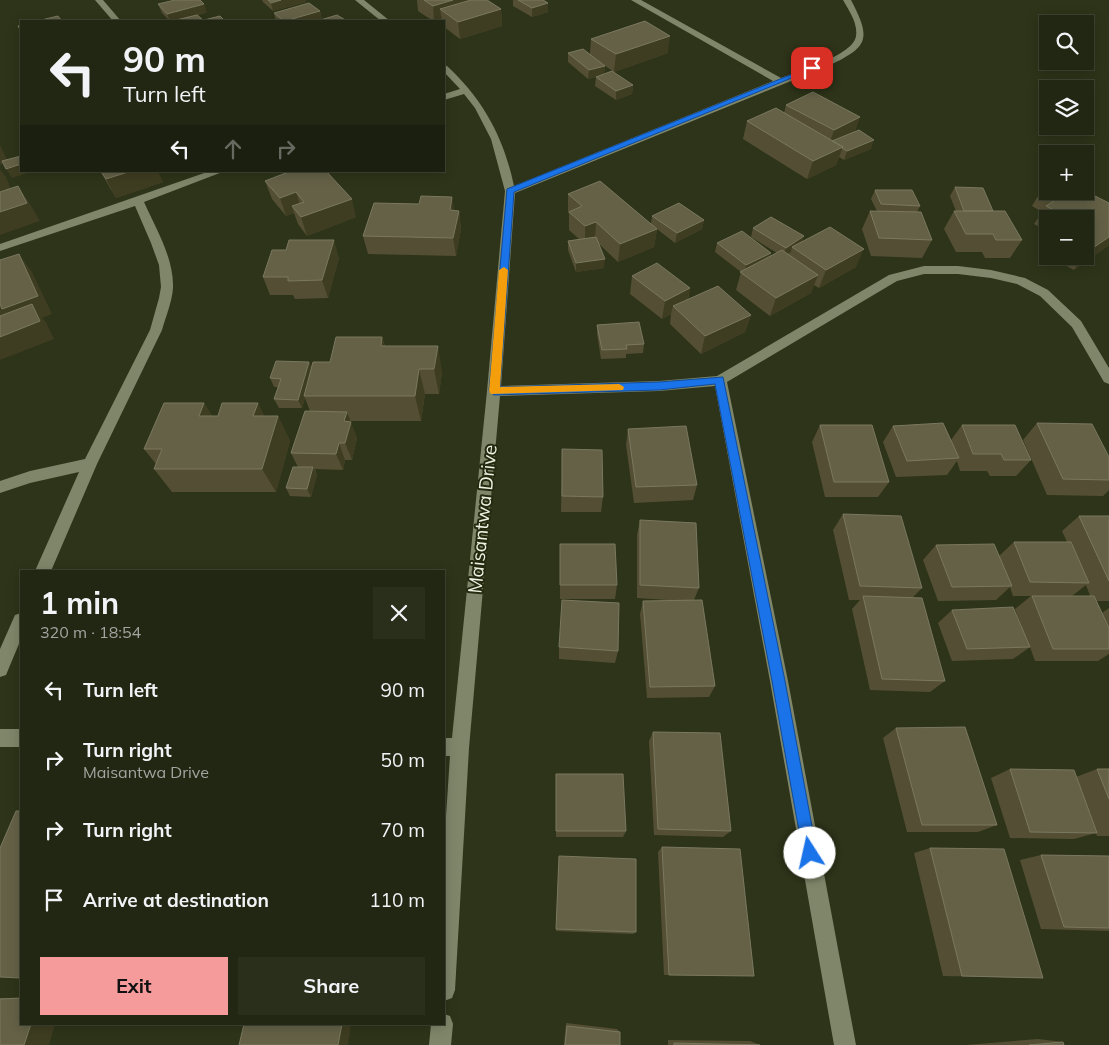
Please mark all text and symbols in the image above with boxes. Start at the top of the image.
map controls [1039,15,1094,265]
button: search [1039,15,1094,70]
text: 90 m [123,37,206,81]
icon: left [40,40,105,105]
pin [791,47,833,89]
icon: arrive [798,54,826,82]
text: Turn left [123,80,206,108]
button: layers [1039,80,1094,135]
icon: left [166,135,194,163]
icon: ahead [219,135,247,163]
icon: right [272,135,300,163]
button: + [1039,145,1094,200]
button: − [1039,210,1094,265]
street label: Maisantwa Drive [462,443,502,595]
text: 1 min [40,584,119,622]
button: close [373,587,425,639]
text: 320 m · 18:54 [40,622,141,642]
icon: left [40,676,68,704]
text: Turn left [83,678,158,702]
text: 90 m [381,678,425,702]
text: Turn right [83,738,172,762]
icon: right [40,746,68,774]
text: 50 m [381,748,425,772]
text: Maisantwa Drive [83,762,209,782]
icon: right [40,816,68,844]
text: Turn right [83,818,172,842]
text: 70 m [381,818,425,842]
position arrow [783,826,835,878]
icon: arrive [40,886,68,914]
text: Arrive at destination [83,888,269,912]
text: 110 m [369,888,425,912]
button: Exit [40,957,228,1015]
button: Share [238,957,425,1015]

